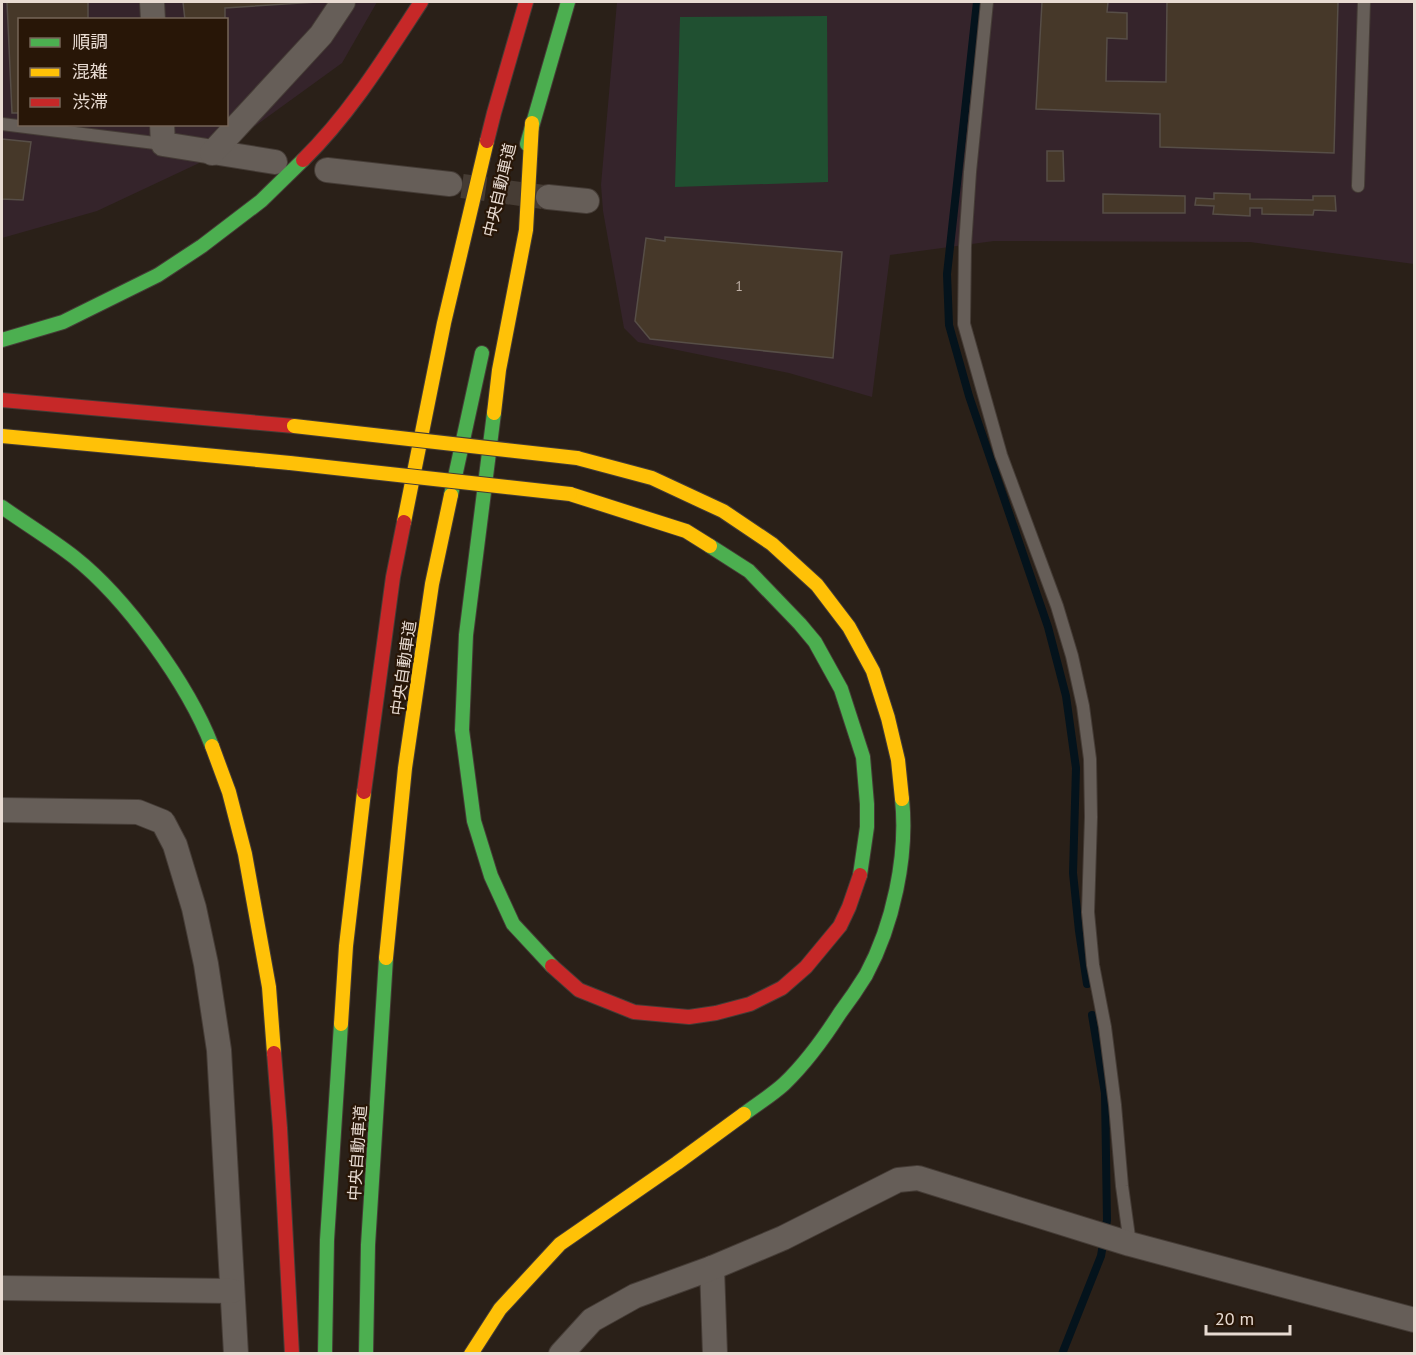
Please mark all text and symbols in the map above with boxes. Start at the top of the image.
legend [18,18,228,126]
text: 順調 [72,30,108,53]
text: 混雑 [72,60,108,83]
text: 渋滞 [72,90,108,113]
street label: 中央自動車道 [478,141,520,239]
house number: 1 [735,277,743,295]
street label: 中央自動車道 [386,619,420,717]
street label: 中央自動車道 [344,1104,370,1202]
scale bar [1206,1298,1290,1336]
text: 20 m [1215,1307,1254,1330]

